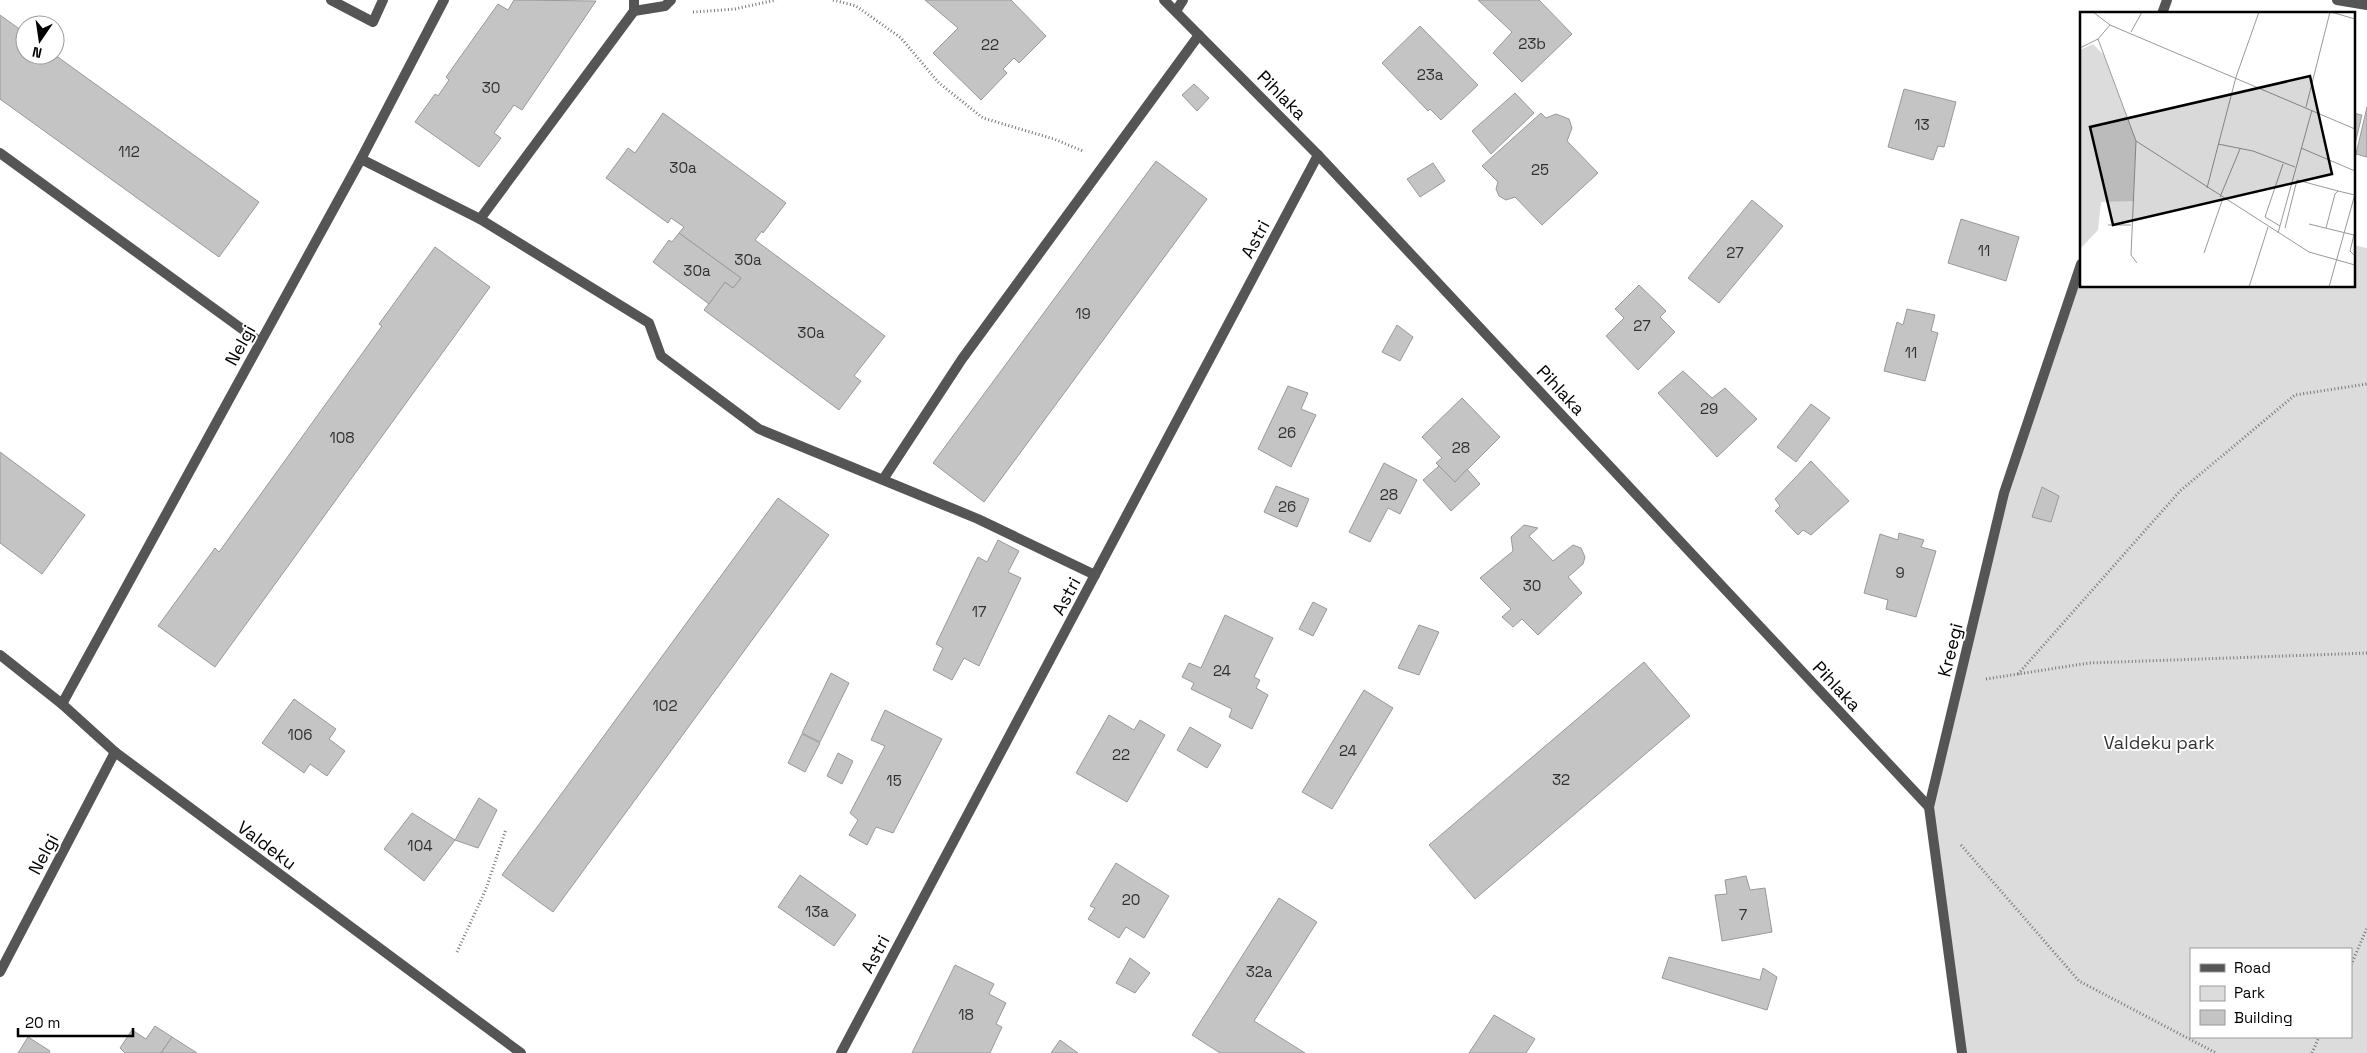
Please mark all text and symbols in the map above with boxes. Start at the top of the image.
inset map [2080,12,2354,288]
north arrow [15,15,65,65]
house number: 23b [1518,34,1546,53]
house number: 22 [981,35,999,54]
text: N [30,43,44,62]
street label: Pihlaka [1252,65,1312,125]
house number: 23a [1417,65,1444,84]
house number: 30 [482,78,500,97]
house number: 13 [1914,115,1930,134]
house number: 112 [118,142,140,161]
house number: 30a [669,158,697,177]
house number: 25 [1531,160,1549,179]
street label: Astri [1235,216,1275,262]
house number: 11 [1978,241,1990,260]
house number: 27 [1726,243,1744,262]
house number: 30a [734,250,762,269]
house number: 30a [683,261,711,280]
house number: 19 [1075,304,1091,323]
house number: 27 [1633,316,1651,335]
street label: Nelgi [220,321,260,369]
house number: 30a [797,323,825,342]
house number: 11 [1905,343,1917,362]
street label: Pihlaka [1532,360,1590,420]
house number: 29 [1700,399,1718,418]
house number: 26 [1278,423,1296,442]
house number: 108 [329,428,355,447]
house number: 28 [1452,438,1470,457]
house number: 28 [1380,485,1398,504]
house number: 26 [1278,497,1296,516]
house number: 9 [1895,563,1905,582]
street label: Astri [1046,573,1086,619]
house number: 30 [1523,576,1541,595]
house number: 17 [972,602,986,621]
street label: Kreegi [1932,621,1968,679]
street label: Pihlaka [1808,656,1866,716]
house number: 24 [1213,661,1231,680]
house number: 102 [653,696,677,715]
house number: 106 [287,725,313,744]
park label: Valdeku park [2103,731,2215,754]
house number: 24 [1339,741,1357,760]
house number: 22 [1112,745,1130,764]
house number: 32 [1552,770,1570,789]
house number: 15 [886,771,902,790]
street label: Valdeku [233,815,301,875]
street label: Nelgi [23,830,63,878]
house number: 104 [407,836,433,855]
house number: 20 [1122,890,1140,909]
house number: 13a [805,902,829,921]
house number: 7 [1739,905,1747,924]
street label: Astri [855,931,895,977]
legend [2190,948,2352,1038]
text: Road [2234,958,2271,977]
house number: 32a [1246,962,1273,981]
text: Park [2234,983,2265,1002]
house number: 18 [958,1005,974,1024]
scale bar [18,1006,132,1038]
text: Building [2234,1008,2293,1027]
text: 20 m [25,1013,60,1032]

